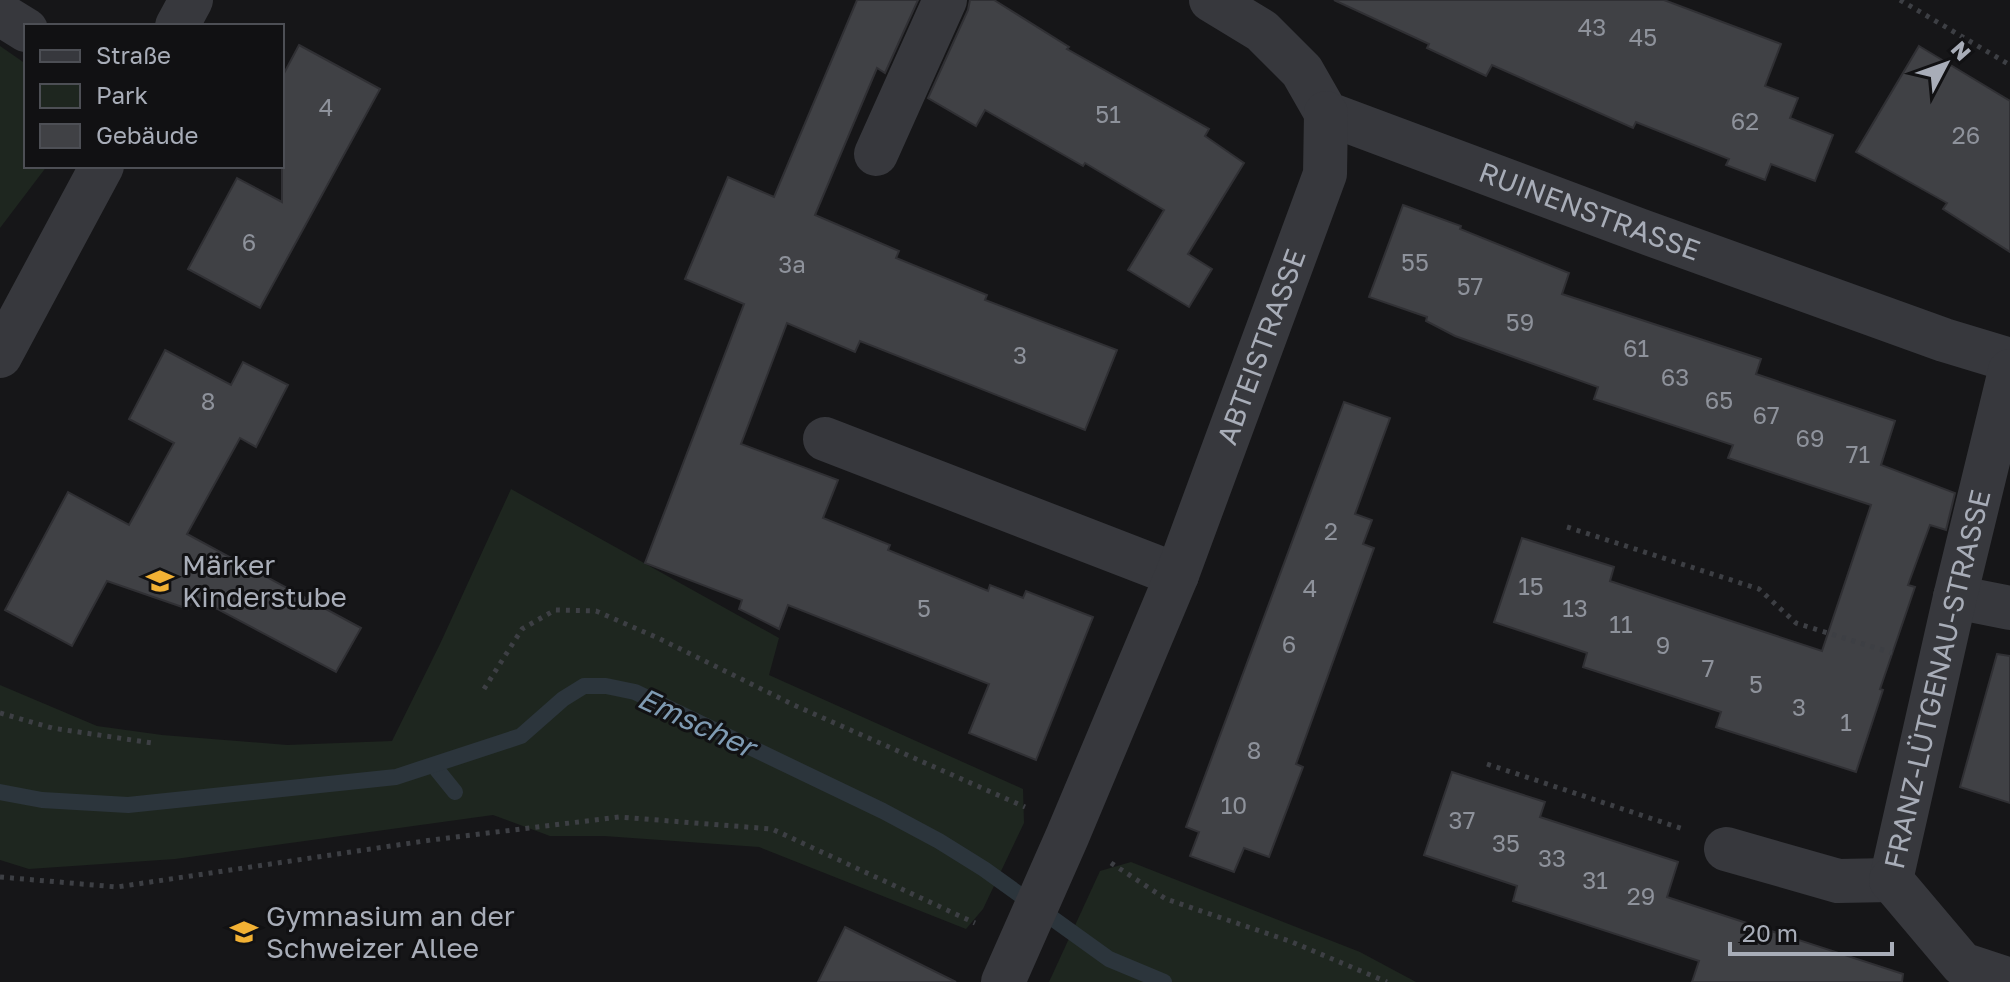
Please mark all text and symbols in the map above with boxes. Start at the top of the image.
house number: 43 [1578,12,1606,41]
house number: 45 [1629,22,1657,51]
legend [24,24,284,168]
north arrow [1906,24,1986,104]
text: N [1946,35,1977,66]
text: Straße [96,40,171,69]
text: Park [96,80,148,109]
house number: 4 [319,92,333,121]
house number: 51 [1095,99,1121,128]
house number: 62 [1731,106,1759,135]
text: Gebäude [96,120,198,149]
house number: 26 [1952,120,1980,149]
street label: RUINENSTRASSE [1475,155,1705,267]
house number: 6 [242,227,256,256]
street label: ABTEISTRASSE [1210,244,1312,449]
house number: 55 [1401,247,1429,276]
house number: 3a [778,249,806,278]
house number: 57 [1457,271,1483,300]
house number: 59 [1506,307,1534,336]
house number: 61 [1623,333,1649,362]
house number: 3 [1013,340,1027,369]
house number: 63 [1661,362,1689,391]
house number: 65 [1705,385,1733,414]
house number: 8 [201,386,215,415]
house number: 67 [1752,400,1780,429]
house number: 69 [1795,423,1825,452]
house number: 71 [1846,439,1870,468]
street label: FRANZ-LÜTGENAU-STRASSE [1877,486,1997,872]
house number: 2 [1324,516,1338,545]
place label: Märker Kinderstube [182,548,347,613]
school or university icon: Märker Kinderstube [145,566,175,596]
house number: 15 [1518,571,1544,600]
house number: 4 [1303,573,1317,602]
house number: 5 [917,593,931,622]
house number: 13 [1562,593,1588,622]
house number: 11 [1609,609,1633,638]
house number: 6 [1282,629,1296,658]
house number: 9 [1656,630,1670,659]
house number: 7 [1702,653,1714,682]
house number: 5 [1749,669,1763,698]
water label: Emscher [632,679,764,767]
house number: 3 [1792,692,1806,721]
house number: 1 [1840,707,1852,736]
house number: 8 [1247,735,1261,764]
house number: 10 [1221,790,1247,819]
house number: 37 [1449,805,1475,834]
house number: 35 [1492,828,1520,857]
house number: 33 [1538,843,1566,872]
house number: 31 [1582,865,1608,894]
house number: 29 [1627,881,1655,910]
place label: Gymnasium an der Schweizer Allee [266,899,515,964]
scale bar [1730,906,1892,956]
school or university icon: Gymnasium an der Schweizer Allee [229,917,259,947]
text: 20 m [1742,918,1798,947]

